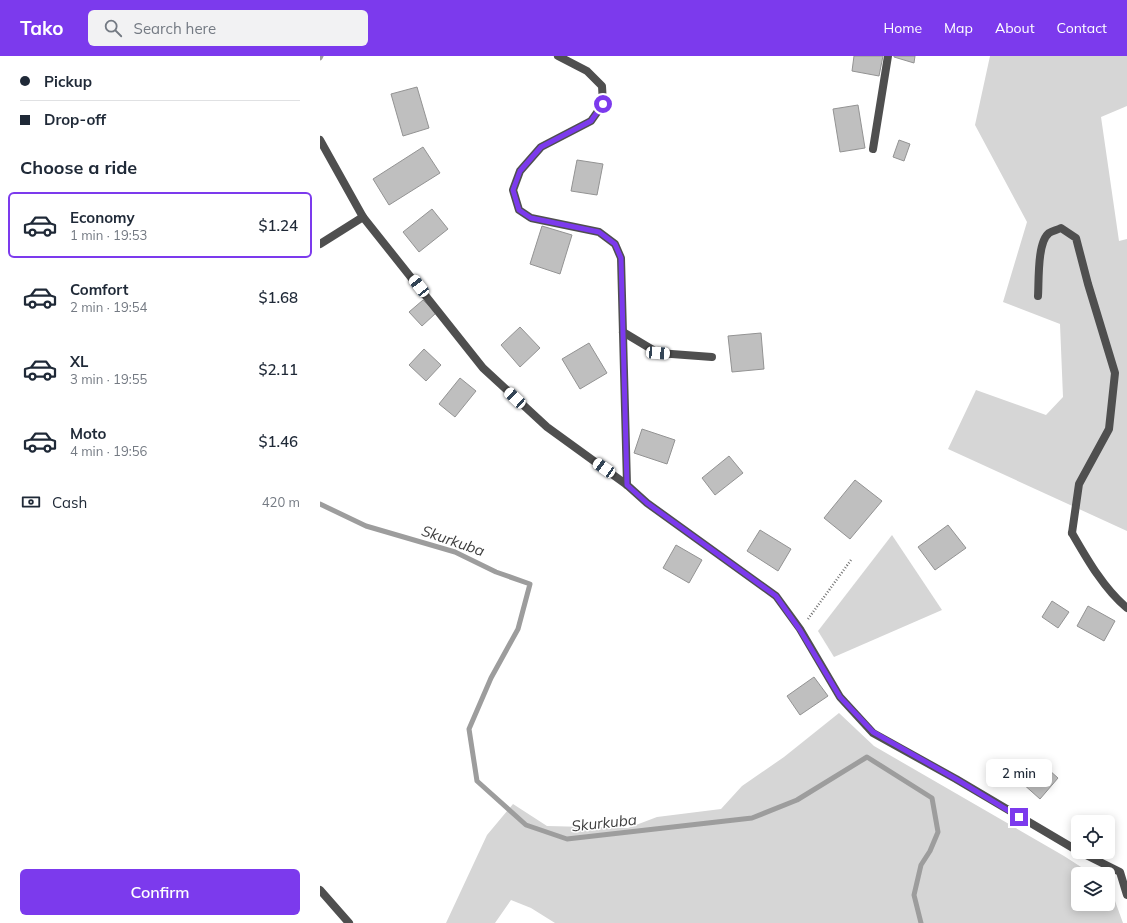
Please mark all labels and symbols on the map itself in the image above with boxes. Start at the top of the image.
route start [594,95,612,113]
car [407,273,431,299]
car [646,346,670,360]
car [502,385,528,411]
car [591,456,617,480]
water label: Skurkuba [419,521,487,560]
callout: 2 min [986,759,1052,787]
route end [1010,808,1028,826]
water label: Skurkuba [570,810,638,835]

